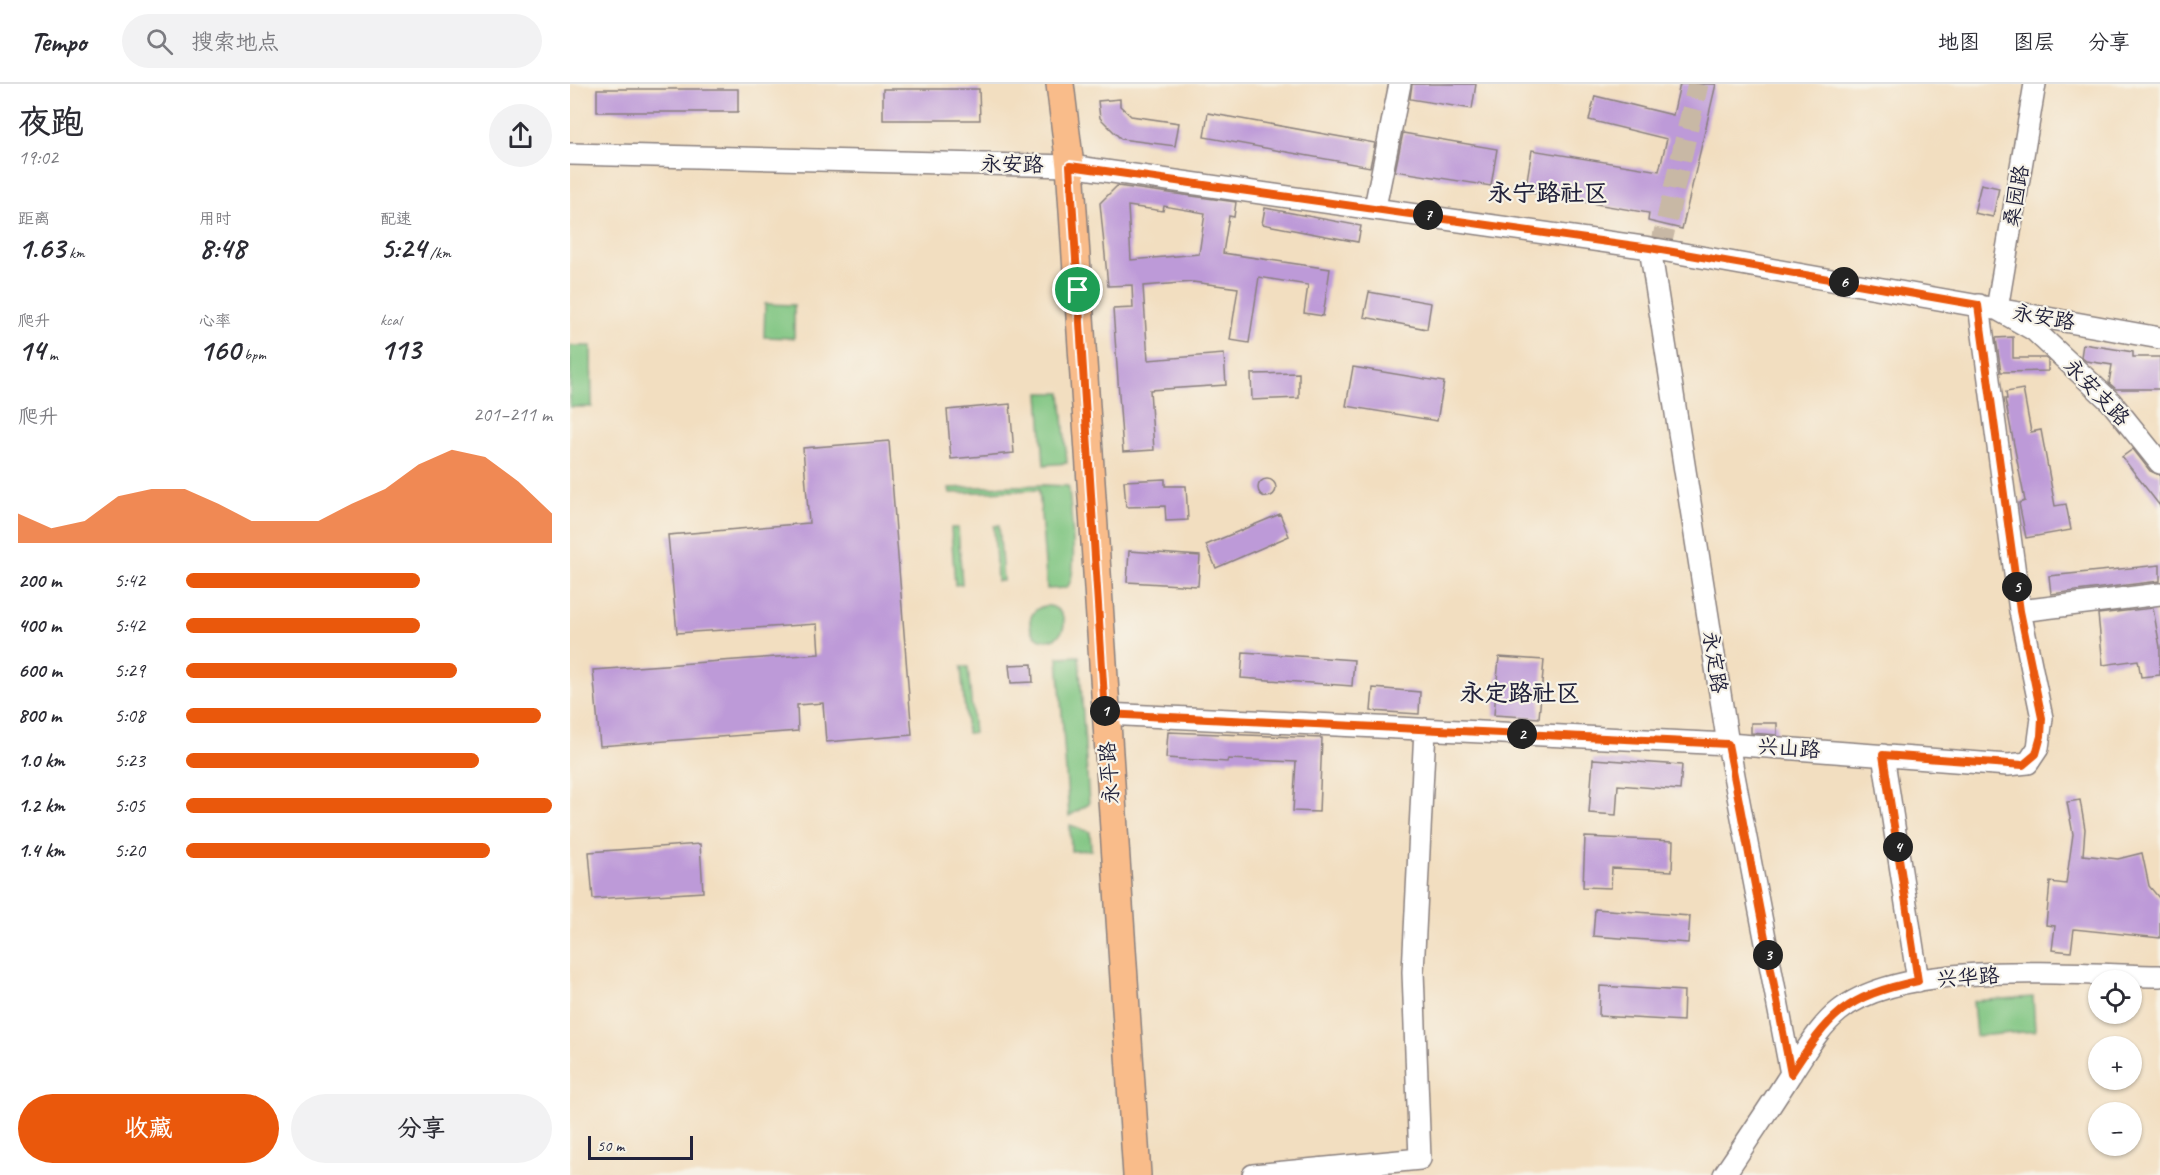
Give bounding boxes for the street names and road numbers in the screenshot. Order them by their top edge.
street label: 永安路 [980,150,1044,178]
street label: 桑园路 [1998,163,2034,229]
street label: 永安路 [2011,299,2077,335]
street label: 永安支路 [2058,353,2136,431]
street label: 永定路 [1697,629,1733,695]
street label: 兴山路 [1757,733,1821,763]
street label: 永平路 [1094,741,1124,805]
street label: 兴华路 [1936,962,2000,992]

